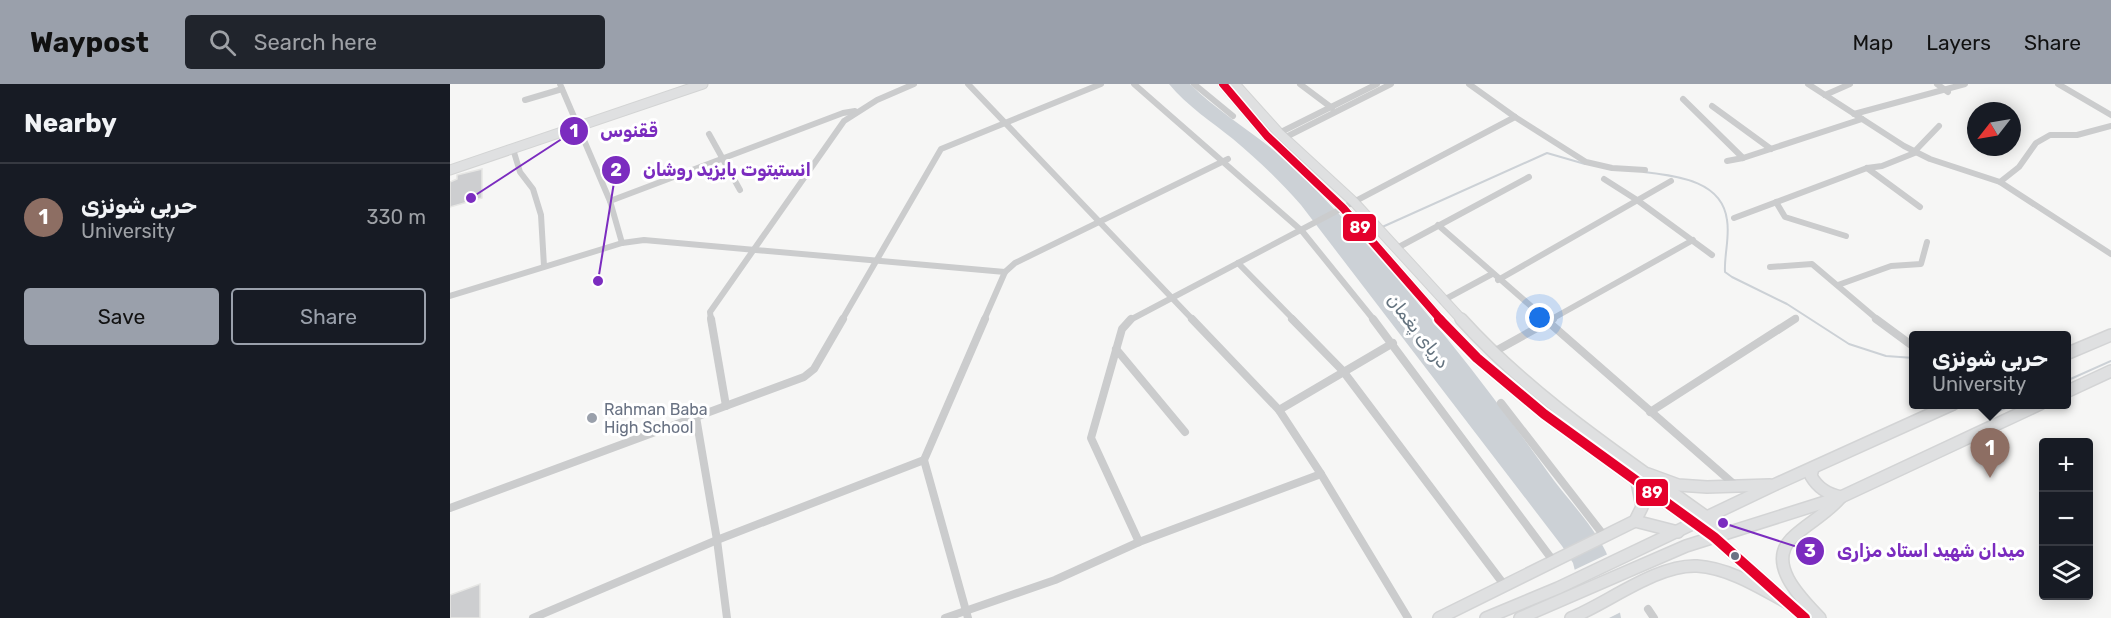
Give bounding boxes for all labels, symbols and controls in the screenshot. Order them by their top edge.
search box [185,15,605,69]
text: Waypost [30,26,149,59]
icon: search [206,26,239,59]
text: Search here [254,29,377,56]
text: Map [1852,30,1893,55]
text: Layers [1926,30,1991,55]
text: Share [2024,30,2081,55]
north arrow [1967,102,2021,156]
text: Nearby [24,108,117,139]
callout: ققنوس [559,113,670,149]
text: 1 [570,120,578,142]
text: ققنوس [600,120,658,142]
callout: انستیتوت بایزید روشان [601,152,823,188]
text: 2 [610,159,622,181]
text: انستیتوت بایزید روشان [643,159,811,181]
text: حربی شونزی [81,192,197,219]
text: 1 [39,205,48,229]
text: 330 m [367,205,426,229]
line badge: 89 [1342,213,1377,242]
text: 89 [1349,218,1371,237]
text: University [81,219,175,243]
button: Save [24,288,219,345]
button: Share [231,288,426,345]
water label: دریای پغمان [1381,289,1454,373]
your location [1525,303,1554,332]
popup [1909,331,2071,409]
text: حربی شونزی [1932,345,2048,372]
text: University [1932,372,2026,396]
place label: Rahman Baba High School [604,400,708,437]
marker: Rahman Baba High School [585,411,599,425]
pin: 1 [1970,428,2010,478]
map controls [2039,438,2093,600]
button: + [2039,438,2093,492]
line badge: 89 [1635,478,1669,507]
text: 89 [1641,483,1663,502]
button: − [2039,492,2093,546]
callout: میدان شهید استاد مزاری [1795,533,2037,569]
text: 3 [1804,540,1816,562]
text: میدان شهید استاد مزاری [1837,540,2025,562]
button: layers [2039,546,2093,600]
unlabelled marker [1729,550,1741,562]

